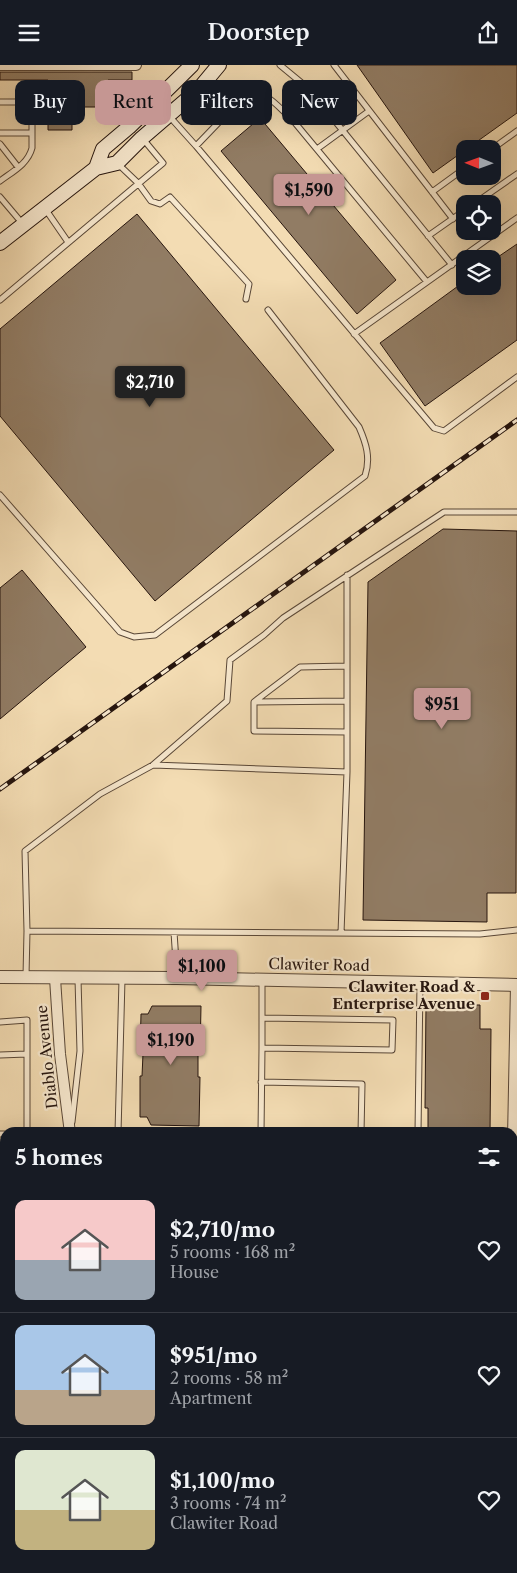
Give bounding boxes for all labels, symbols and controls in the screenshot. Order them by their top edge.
icon: menu [15,19,43,47]
text: Doorstep [207,19,310,46]
icon: share [474,19,502,47]
chip: Buy [15,80,85,125]
chip: Rent [95,80,171,125]
chip: Filters [181,80,272,125]
chip: New [282,80,357,125]
north arrow [456,140,501,185]
map controls [456,140,501,295]
pin: $1,590 [268,173,350,216]
text: $1,590 [284,180,334,200]
button: locate [456,195,501,240]
button: layers [456,250,501,295]
pin: $2,710 [109,365,191,408]
text: $2,710 [126,372,174,392]
pin: $951 [412,687,472,730]
text: $951 [425,694,459,714]
pin: $1,100 [161,949,243,992]
street label: Clawiter Road [268,954,370,975]
text: $1,100 [178,956,226,976]
place label: Clawiter Road & Enterprise Avenue [332,977,476,1013]
marker: Clawiter Road & Enterprise Avenue [479,990,491,1002]
street label: Diablo Avenue [32,1004,61,1110]
pin: $1,190 [130,1023,212,1066]
text: $1,190 [147,1030,195,1050]
icon: filters [475,1143,503,1171]
text: 5 homes [15,1145,103,1170]
text: $2,710/mo [170,1217,275,1242]
icon: home [55,1220,115,1280]
icon: heart [475,1236,503,1264]
text: 5 rooms · 168 m² [170,1242,295,1262]
text: House [170,1262,219,1282]
text: $951/mo [170,1343,257,1368]
icon: home [55,1345,115,1405]
icon: heart [475,1361,503,1389]
text: 2 rooms · 58 m² [170,1368,288,1388]
text: Apartment [170,1388,252,1408]
text: $1,100/mo [170,1468,275,1493]
icon: home [55,1470,115,1530]
icon: heart [475,1486,503,1514]
text: 3 rooms · 74 m² [170,1493,286,1513]
text: Clawiter Road [170,1513,278,1533]

